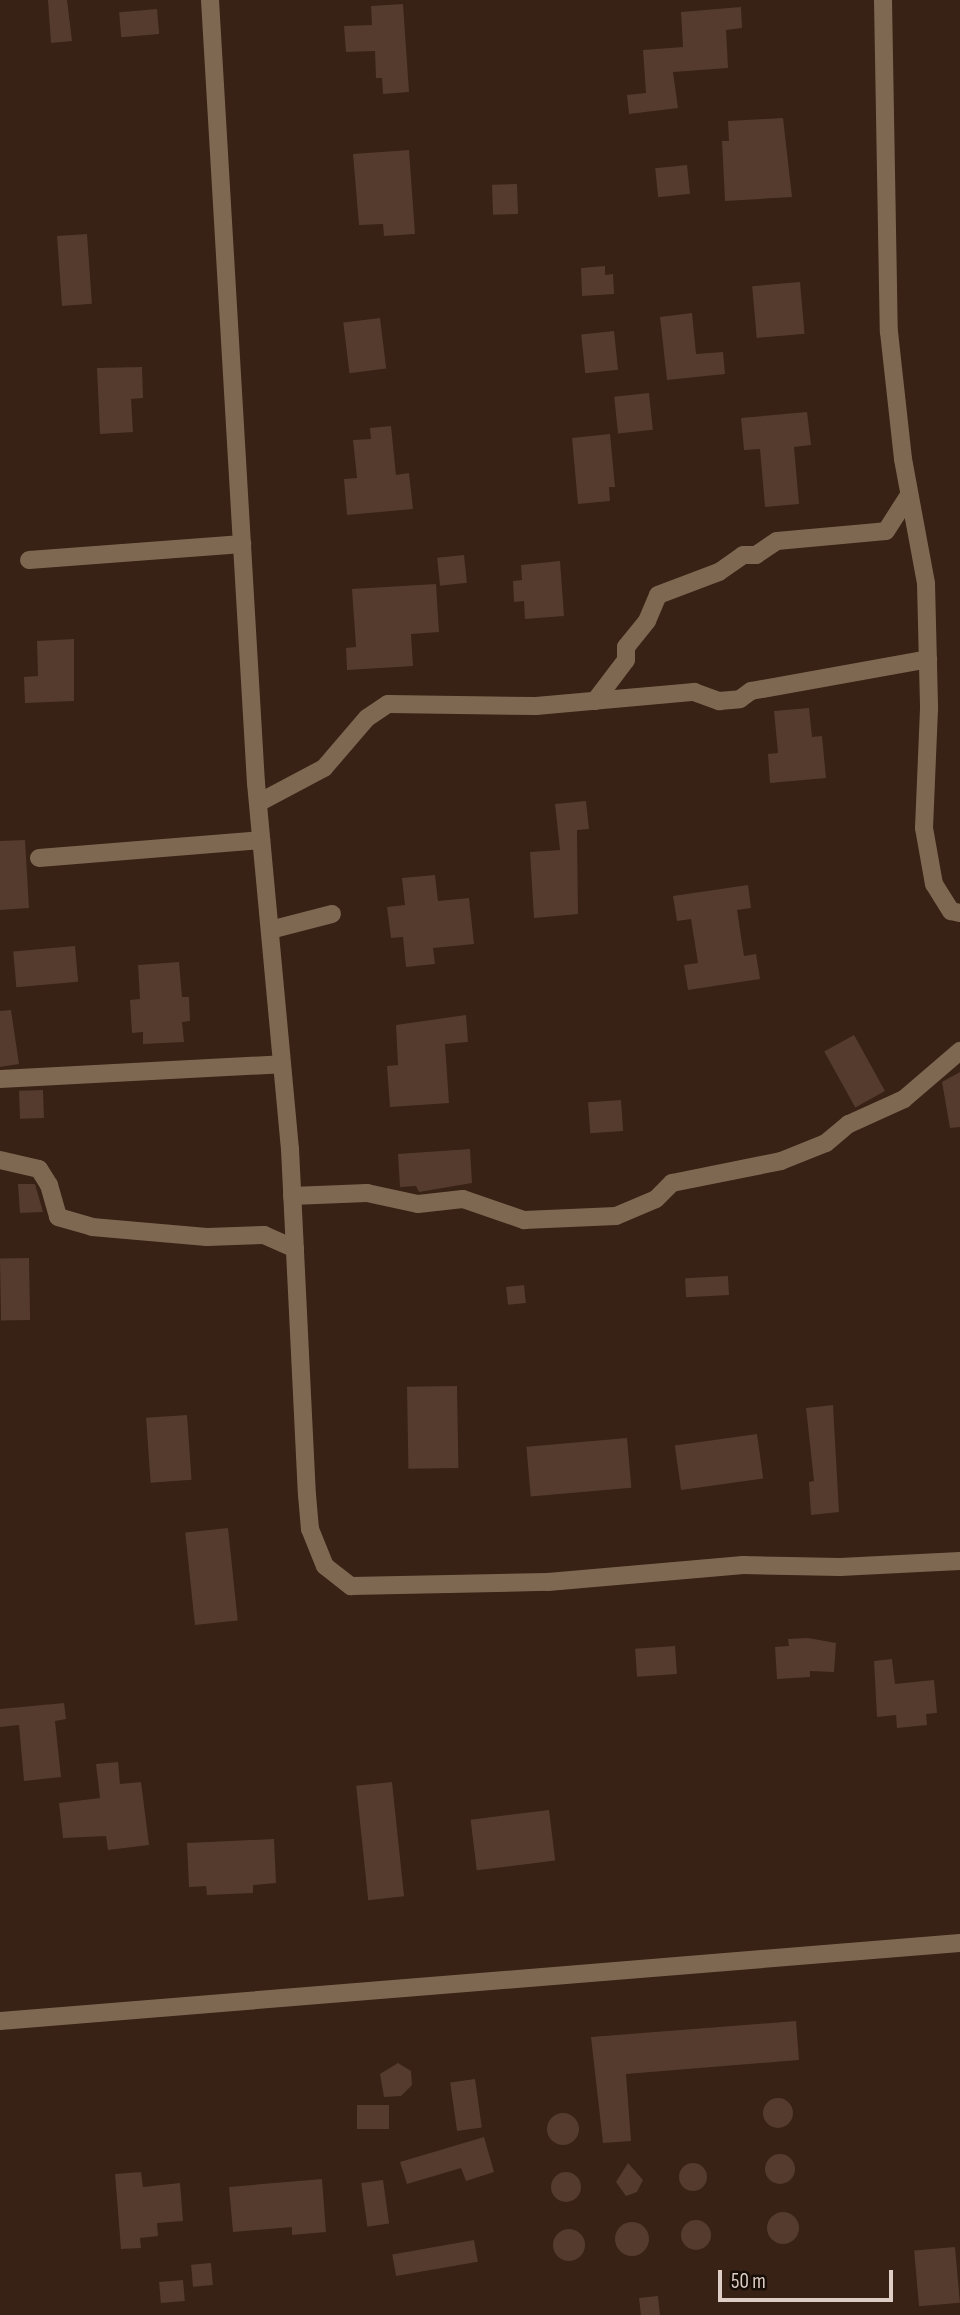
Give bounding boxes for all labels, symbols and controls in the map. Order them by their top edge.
scale bar [722,2256,897,2300]
text: 50 m [731,2269,766,2294]

